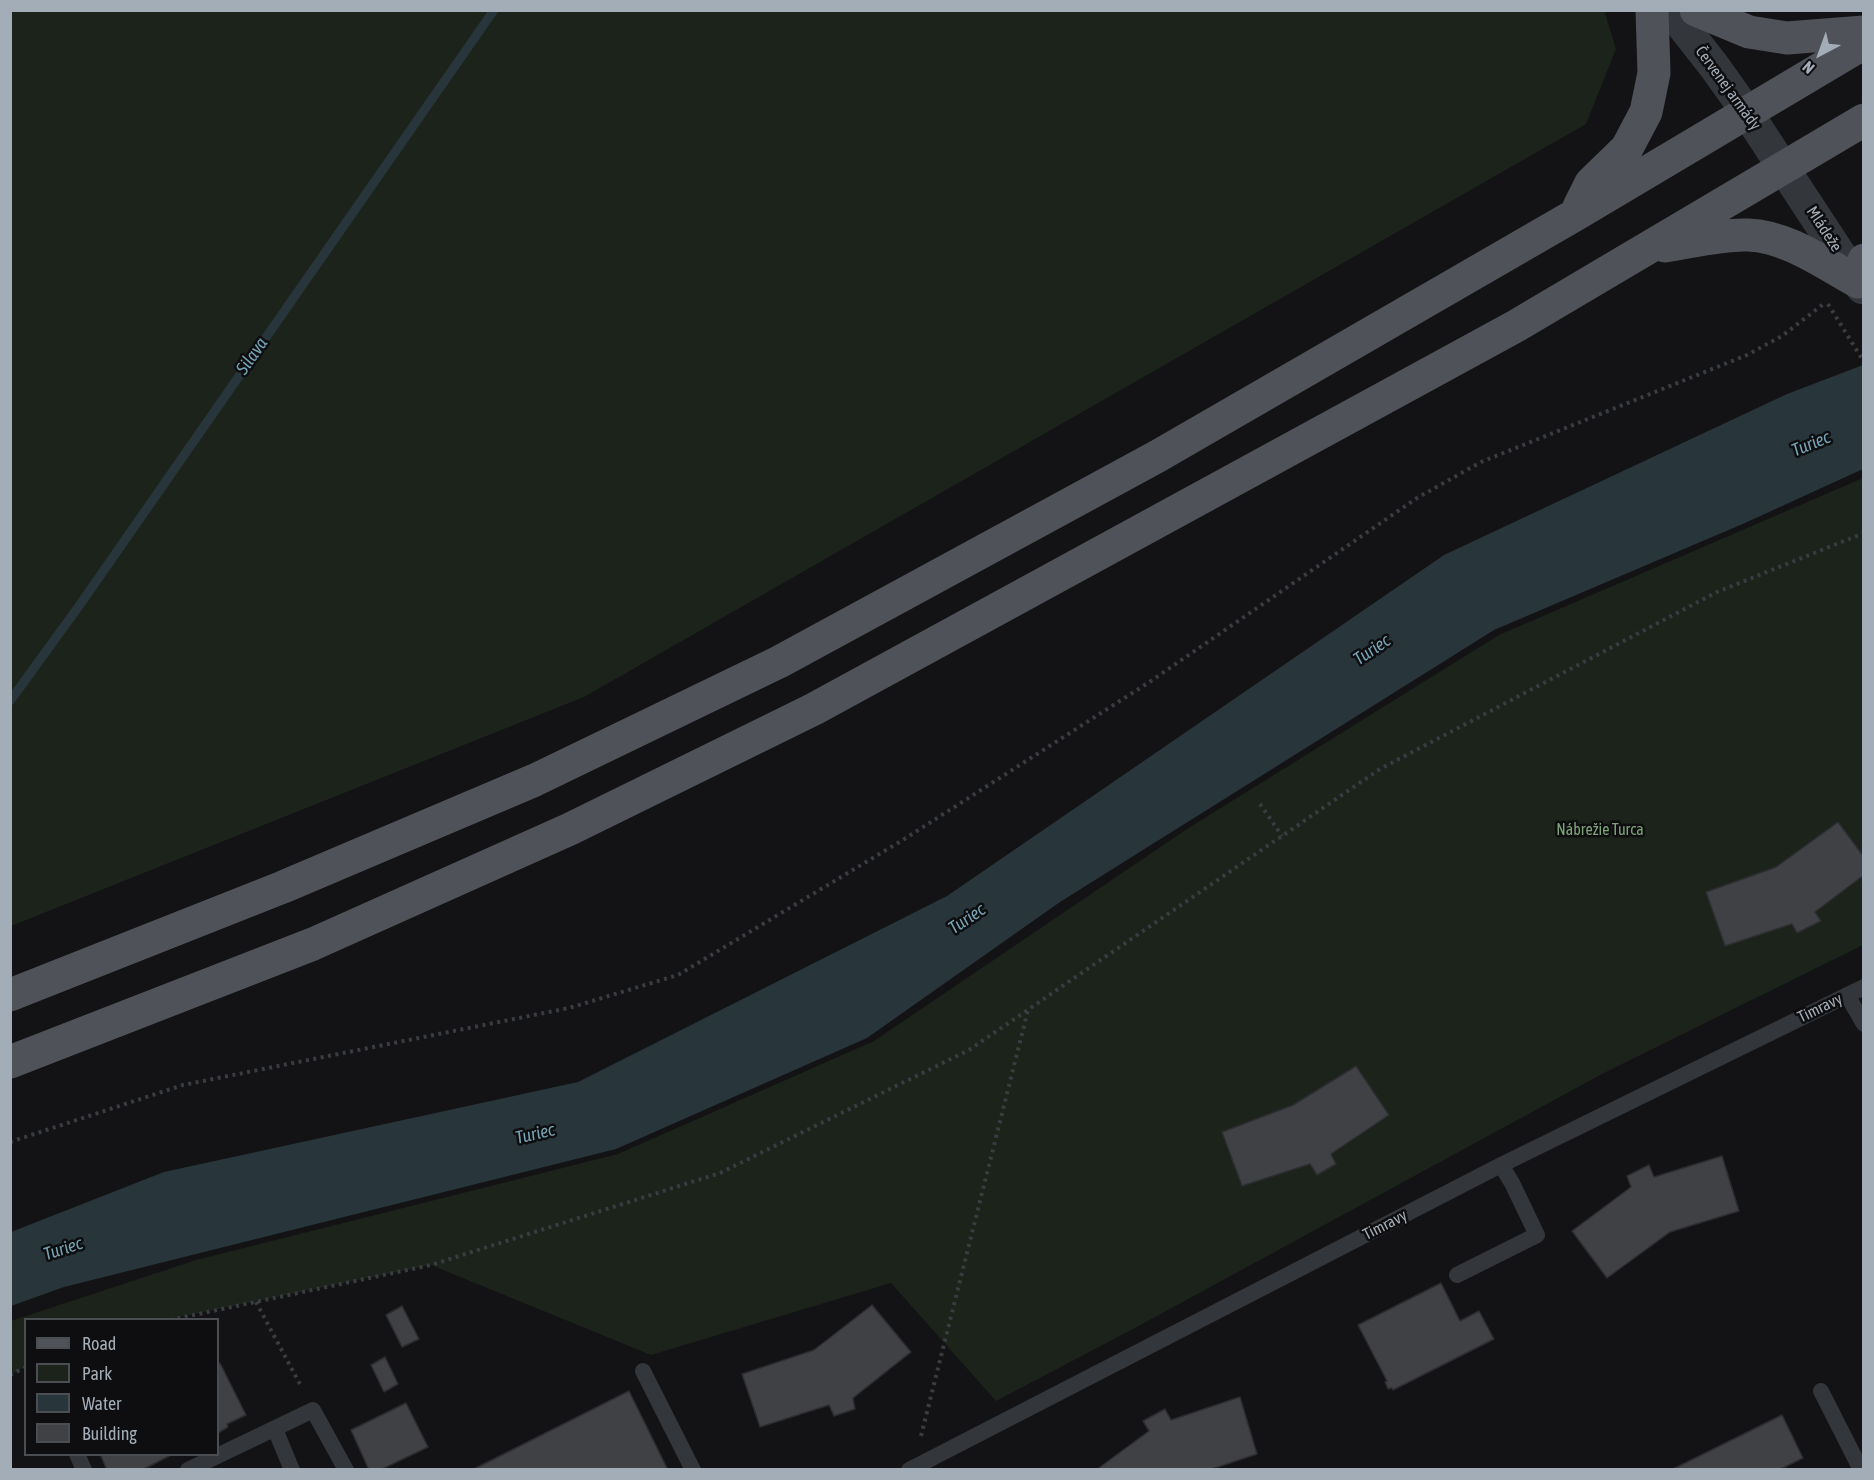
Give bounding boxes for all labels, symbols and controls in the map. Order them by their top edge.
north arrow [1790,24,1850,84]
street label: Červenej armády [1691,42,1765,134]
text: N [1799,58,1818,77]
street label: Mládeže [1802,203,1846,255]
water label: Silava [232,333,272,379]
water label: Turiec [1789,427,1833,461]
water label: Turiec [1350,630,1394,670]
park label: Nábrežie Turca [1556,820,1644,840]
water label: Turiec [945,899,989,939]
street label: Timravy [1795,989,1845,1027]
water label: Turiec [513,1119,557,1149]
street label: Timravy [1360,1206,1410,1244]
water label: Turiec [41,1233,85,1265]
legend [24,1318,219,1456]
text: Road [82,1333,116,1354]
text: Park [82,1363,112,1384]
text: Water [82,1393,121,1414]
text: Building [82,1423,137,1444]

